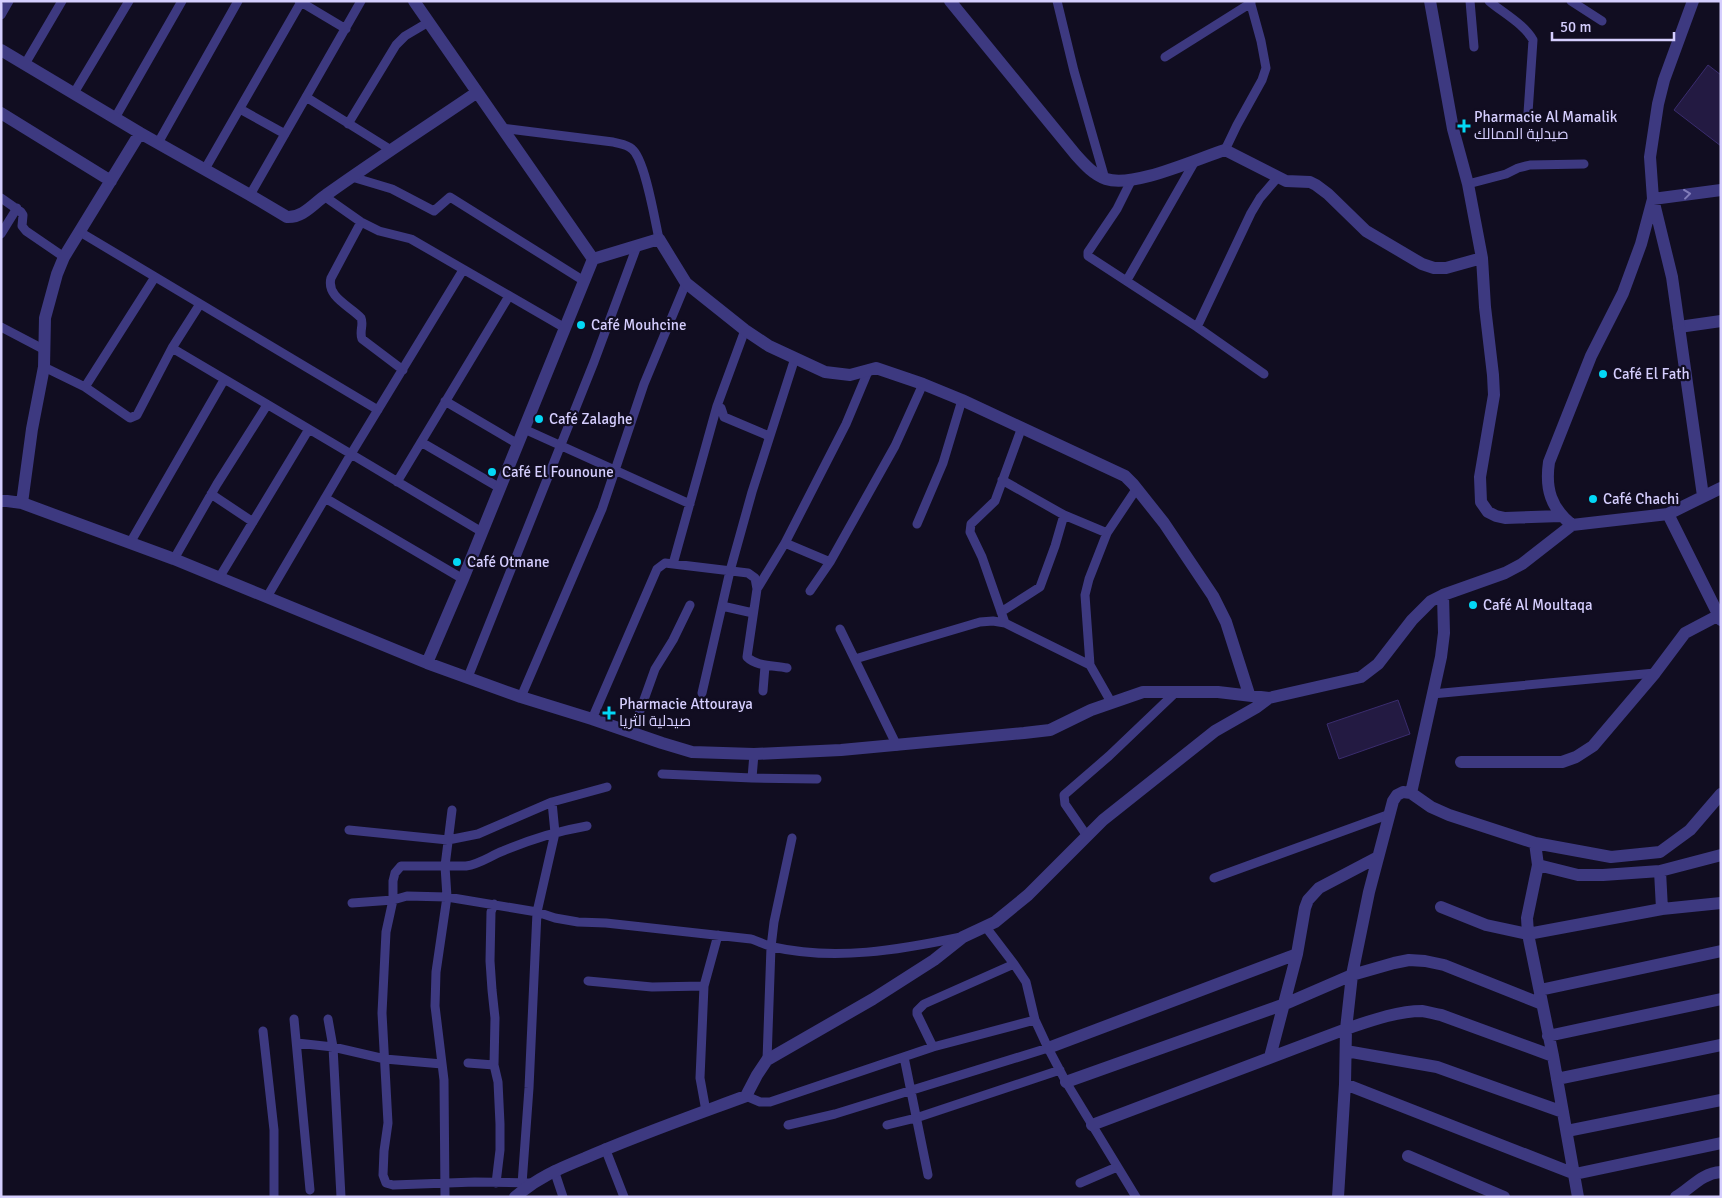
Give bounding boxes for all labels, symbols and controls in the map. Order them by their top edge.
scale bar [1552,10,1674,42]
text: 50 m [1560,18,1591,36]
place label: Pharmacie Al Mamalik صيدلية الممالك [1474,108,1618,143]
marker: Pharmacie Al Mamalik صيدلية الممالك [1458,120,1470,132]
one-way arrow [1683,189,1691,200]
place label: Café Mouhcine [591,316,687,334]
marker: Café Mouhcine [575,319,587,331]
place label: Café El Fath [1613,365,1690,383]
marker: Café El Fath [1597,368,1609,380]
place label: Café Zalaghe [549,410,633,428]
marker: Café Zalaghe [533,413,545,425]
place label: Café El Founoune [502,463,614,481]
marker: Café El Founoune [486,466,498,478]
place label: Café Chachi [1603,490,1679,508]
marker: Café Chachi [1587,493,1599,505]
place label: Café Otmane [467,553,550,571]
marker: Café Otmane [451,556,463,568]
place label: Café Al Moultaqa [1483,596,1593,614]
marker: Café Al Moultaqa [1467,599,1479,611]
place label: Pharmacie Attouraya صيدلية الثريا [619,695,753,730]
marker: Pharmacie Attouraya صيدلية الثريا [603,707,615,719]

